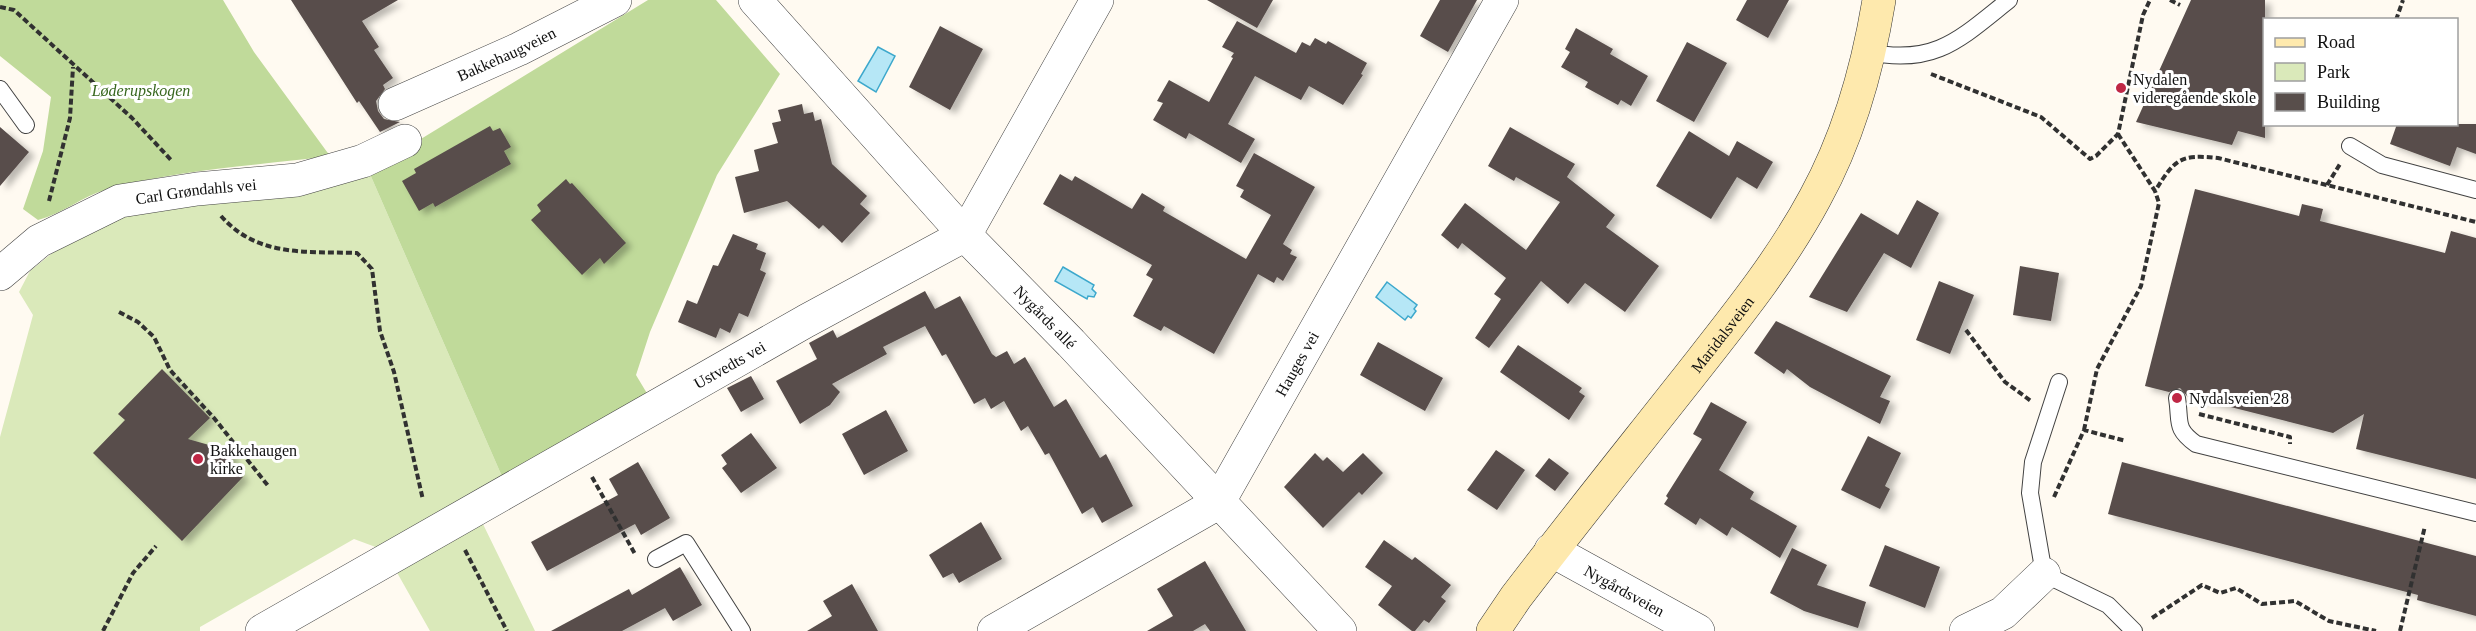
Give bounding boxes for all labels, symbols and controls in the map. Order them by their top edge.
legend [2263,18,2458,126]
street label: Bakkehaugveien [454,23,558,84]
text: Road [2317,32,2355,52]
text: Park [2317,62,2350,82]
place label: Nydalen videregående skole [2133,71,2256,107]
marker: Nydalen videregående skole [2114,81,2128,95]
park label: Løderupskogen [91,82,190,100]
text: Building [2317,92,2380,112]
street label: Carl Grøndahls vei [134,175,258,207]
street label: Nygårds allé [1011,282,1080,352]
street label: Maridalsveien [1687,293,1757,376]
street label: Hauges vei [1272,328,1322,399]
street label: Ustvedts vei [691,337,769,392]
place label: Nydalsveien 28 [2189,390,2289,408]
marker: Nydalsveien 28 [2170,391,2184,405]
place label: Bakkehaugen kirke [210,442,297,477]
marker: Bakkehaugen kirke [191,452,205,466]
street label: Nygårdsveien [1582,562,1668,619]

